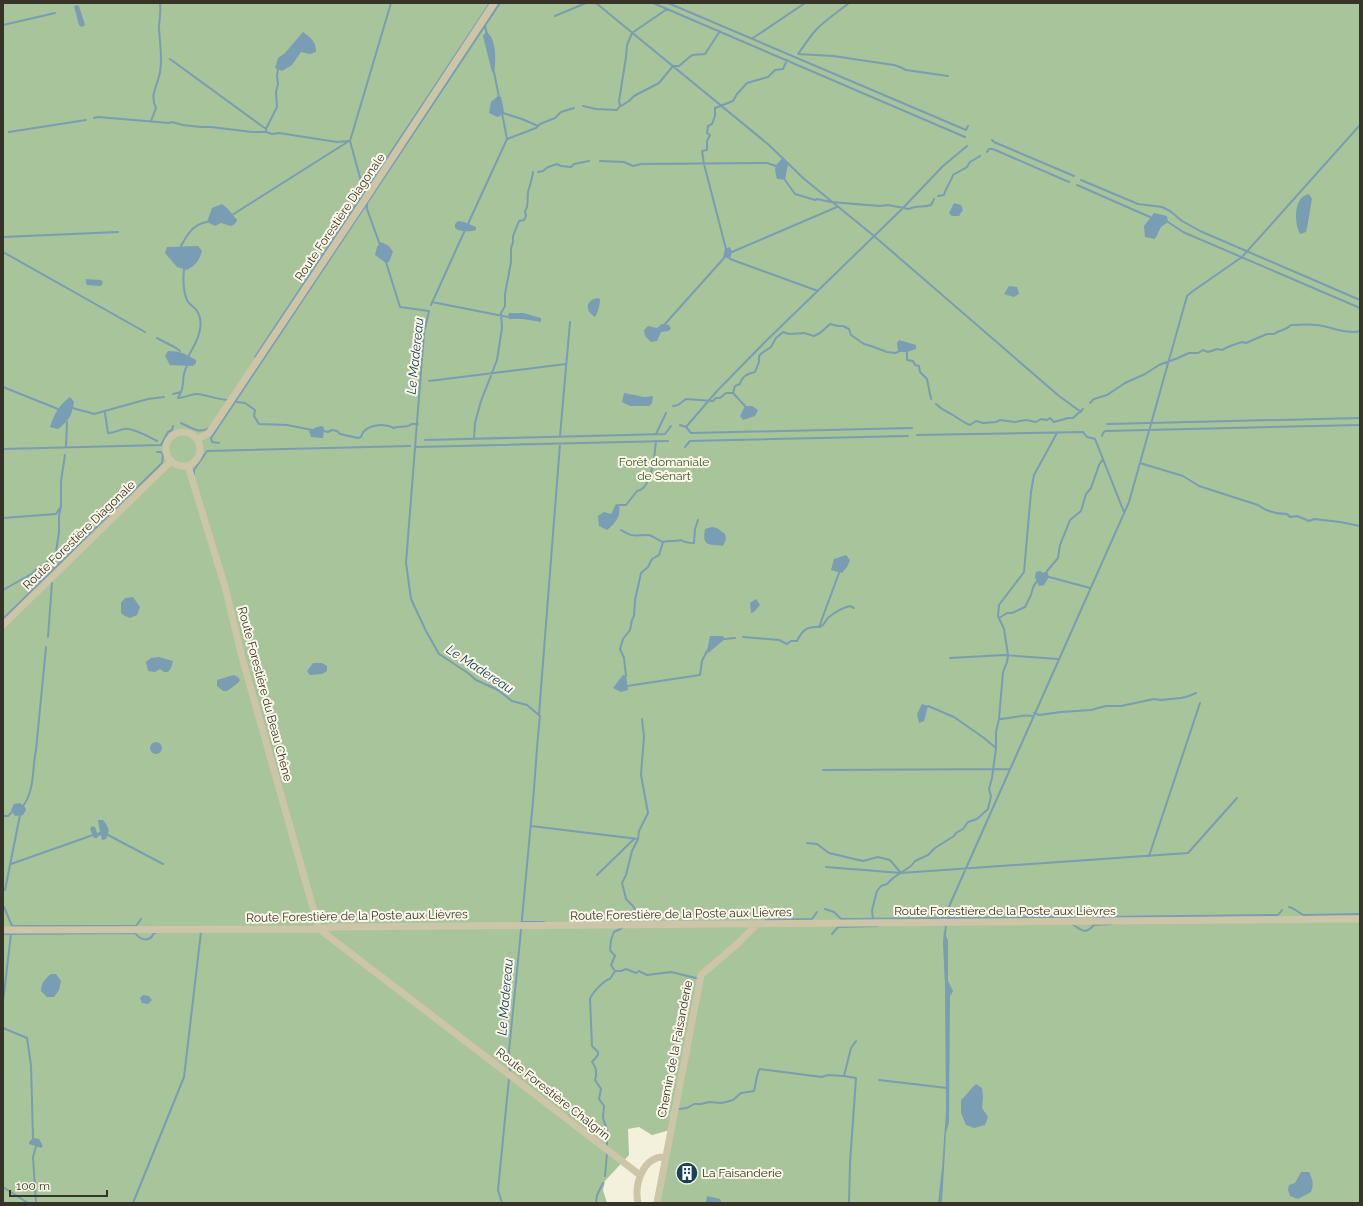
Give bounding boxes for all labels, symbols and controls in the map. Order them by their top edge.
street label: Route Forestière Diagonale [292,151,388,283]
water label: Le Madereau [404,317,426,395]
park label: Forêt domaniale de Sénart [619,455,709,483]
street label: Route Forestière Diagonale [20,478,138,592]
street label: Route Forestière du Beau Chêne [235,605,295,783]
water label: Le Madereau [444,642,516,696]
street label: Route Forestière de la Poste aux Lièvres [894,904,1116,918]
street label: Route Forestière de la Poste aux Lièvres [570,905,792,923]
street label: Route Forestière de la Poste aux Lièvres [246,907,468,925]
water label: Le Madereau [494,958,516,1036]
street label: Chemin de la Faisanderie [655,979,695,1119]
street label: Route Forestière Chalgrin [493,1045,613,1143]
building icon: La Faisanderie [674,1160,700,1186]
place label: La Faisanderie [702,1166,782,1180]
scale bar [10,1172,107,1198]
text: 100 m [16,1179,50,1193]

